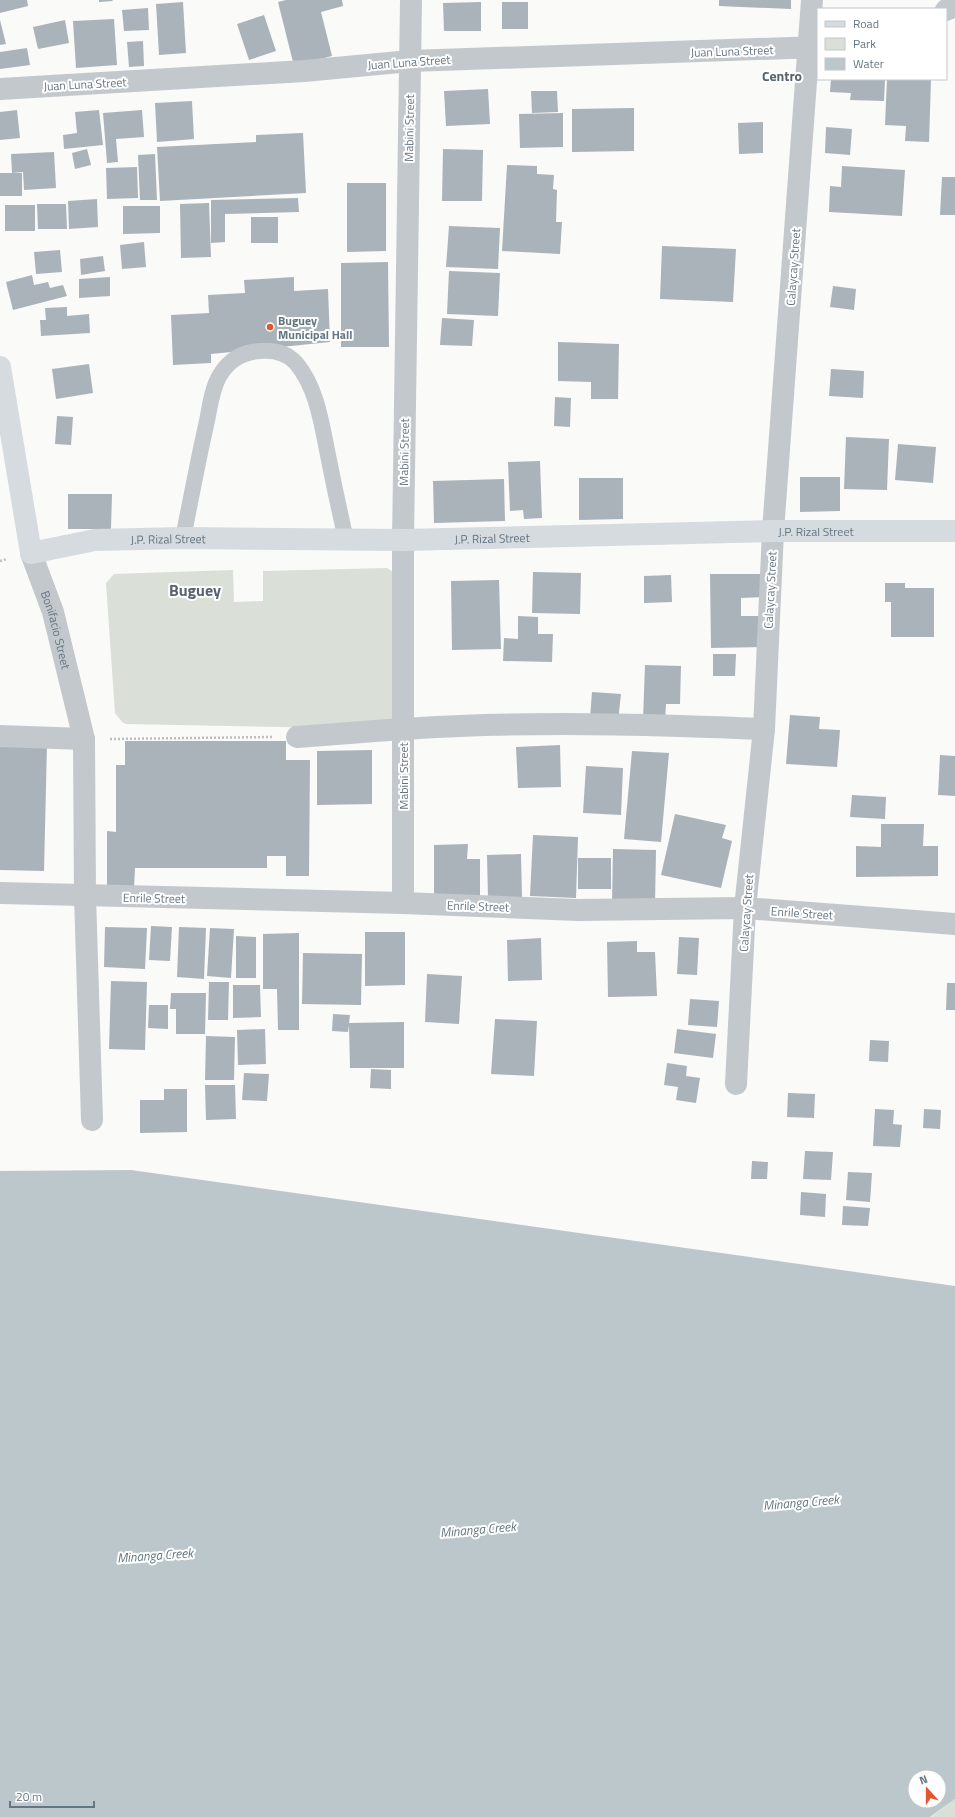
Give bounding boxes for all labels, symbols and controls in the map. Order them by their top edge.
legend [817,8,947,80]
text: Road [853,14,879,33]
text: Park [853,34,876,53]
street label: Juan Luna Street [690,40,775,62]
street label: Juan Luna Street [367,50,452,74]
text: Water [853,54,884,73]
district label: Centro [762,65,802,86]
street label: Juan Luna Street [43,72,128,96]
street label: Mabini Street [399,93,419,162]
street label: Calaycay Street [781,227,805,306]
place label: Buguey Municipal Hall [278,311,352,344]
marker: Buguey Municipal Hall [265,322,275,332]
street label: Mabini Street [394,417,414,486]
street label: J.P. Rizal Street [778,522,854,541]
street label: J.P. Rizal Street [454,527,531,548]
street label: J.P. Rizal Street [130,528,207,549]
street label: Calaycay Street [758,550,782,629]
district label: Buguey [169,578,221,602]
street label: Bonifacio Street [36,588,76,672]
street label: Mabini Street [394,741,413,810]
street label: Calaycay Street [734,873,758,952]
street label: Enrile Street [123,888,186,908]
street label: Enrile Street [447,895,510,917]
street label: Enrile Street [770,901,835,925]
water label: Minanga Creek [762,1489,842,1515]
water label: Minanga Creek [439,1516,519,1542]
water label: Minanga Creek [116,1542,196,1568]
north arrow [907,1769,947,1809]
text: N [917,1771,930,1788]
scale bar [10,1783,94,1809]
text: 20 m [16,1787,42,1806]

